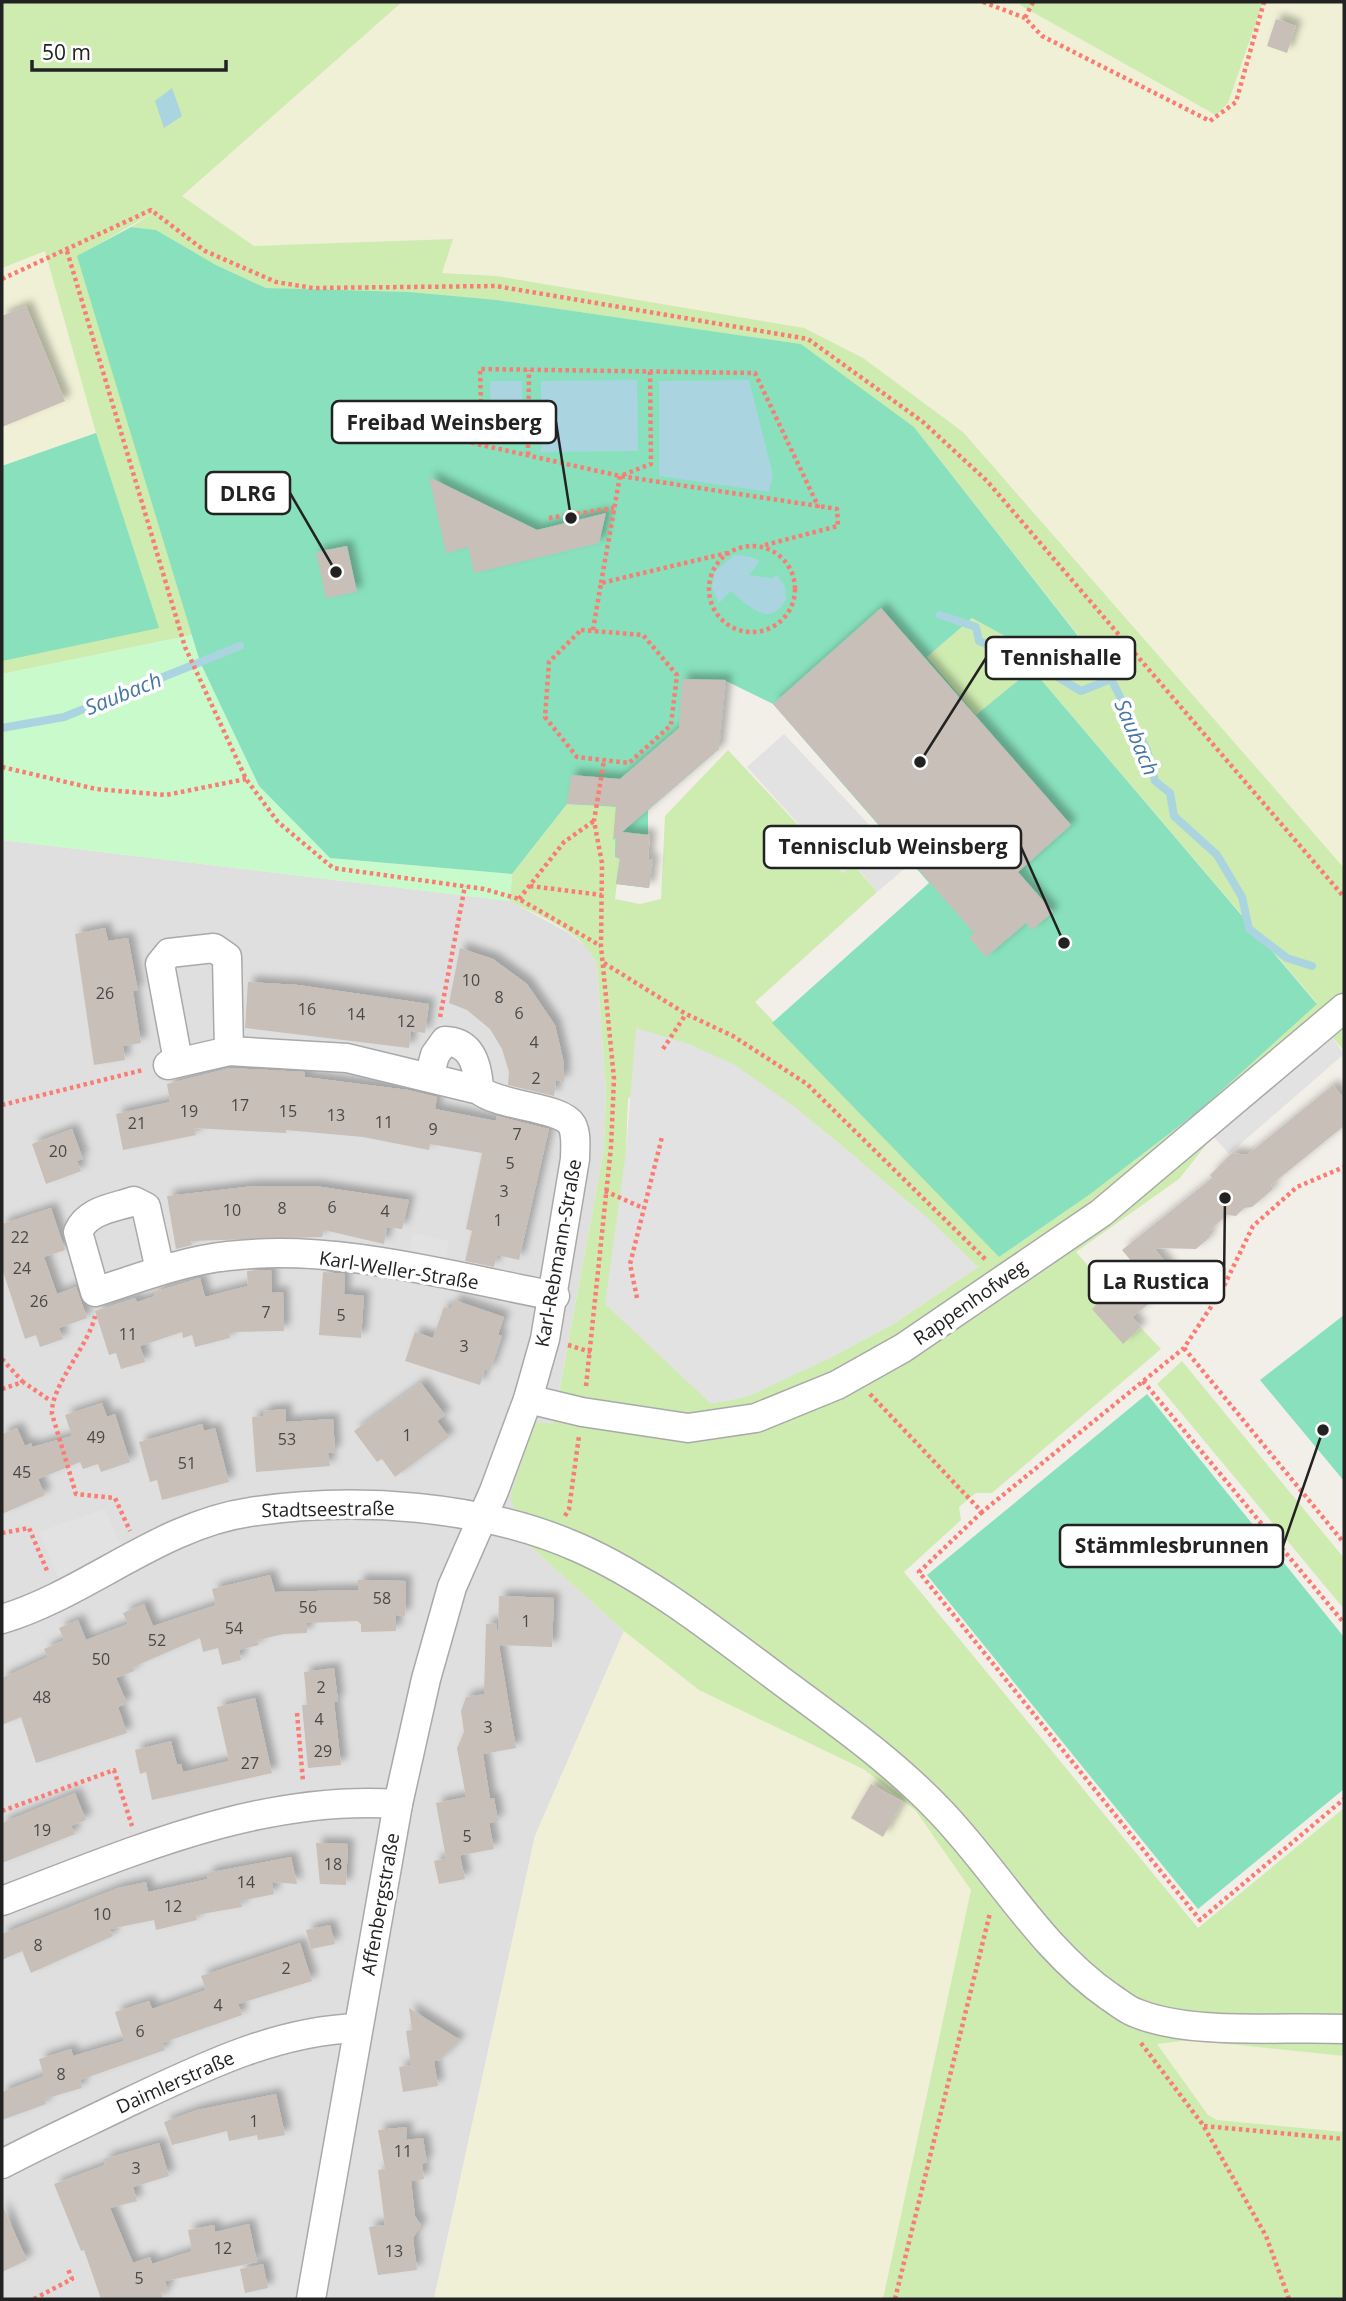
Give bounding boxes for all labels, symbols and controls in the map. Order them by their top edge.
scale bar [32,28,226,72]
text: 50 m [42,38,91,66]
callout: Freibad Weinsberg [332,401,556,443]
text: Freibad Weinsberg [346,408,542,436]
callout: DLRG [206,472,290,514]
text: DLRG [220,479,276,507]
callout: Tennishalle [986,637,1135,679]
text: Tennishalle [1001,643,1121,671]
water label: Saubach [81,665,165,721]
water label: Saubach [1108,695,1166,779]
callout: Tennisclub Weinsberg [764,826,1021,868]
text: Tennisclub Weinsberg [778,832,1008,860]
house number: 10 [462,969,480,991]
house number: 26 [96,982,114,1004]
house number: 8 [494,986,504,1008]
house number: 16 [298,998,316,1020]
house number: 6 [514,1002,524,1024]
house number: 14 [347,1003,365,1025]
house number: 12 [397,1010,415,1032]
house number: 4 [529,1031,539,1053]
house number: 2 [531,1067,541,1089]
house number: 17 [231,1094,249,1116]
house number: 19 [180,1100,198,1122]
house number: 15 [279,1100,297,1122]
house number: 13 [327,1104,345,1126]
house number: 11 [375,1111,393,1133]
house number: 21 [128,1112,146,1134]
house number: 9 [428,1118,438,1140]
house number: 7 [512,1123,522,1145]
house number: 20 [49,1140,67,1162]
house number: 5 [505,1152,515,1174]
street label: Karl-Rebmann-Straße [529,1157,587,1349]
house number: 3 [499,1180,509,1202]
house number: 6 [327,1196,337,1218]
house number: 8 [277,1197,287,1219]
house number: 10 [223,1199,241,1221]
house number: 4 [380,1200,390,1222]
house number: 1 [493,1209,503,1231]
house number: 22 [11,1226,29,1248]
street label: Karl-Weller-Straße [317,1245,481,1295]
street label: Rappenhofweg [908,1253,1032,1351]
house number: 24 [13,1257,31,1279]
callout: La Rustica [1089,1261,1224,1303]
text: La Rustica [1102,1267,1210,1295]
house number: 26 [30,1290,48,1312]
house number: 7 [261,1301,271,1323]
house number: 5 [336,1304,346,1326]
house number: 11 [119,1323,137,1345]
house number: 3 [459,1335,469,1357]
house number: 1 [402,1424,412,1446]
house number: 49 [87,1426,105,1448]
house number: 53 [278,1428,296,1450]
house number: 51 [178,1452,196,1474]
house number: 45 [13,1461,31,1483]
street label: Stadtseestraße [261,1495,395,1523]
callout: Stämmlesbrunnen [1060,1525,1283,1567]
text: Stämmlesbrunnen [1075,1531,1269,1559]
house number: 58 [373,1587,391,1609]
house number: 56 [299,1596,317,1618]
house number: 1 [521,1610,531,1632]
house number: 54 [225,1617,243,1639]
house number: 52 [148,1629,166,1651]
house number: 50 [92,1648,110,1670]
house number: 2 [316,1676,326,1698]
house number: 48 [33,1686,51,1708]
house number: 4 [314,1708,324,1730]
house number: 3 [483,1716,493,1738]
house number: 29 [314,1740,332,1762]
house number: 27 [241,1752,259,1774]
house number: 19 [33,1819,51,1841]
house number: 5 [462,1825,472,1847]
street label: Affenbergstraße [355,1831,405,1977]
house number: 18 [324,1853,342,1875]
house number: 14 [237,1871,255,1893]
house number: 12 [164,1895,182,1917]
house number: 10 [93,1903,111,1925]
house number: 8 [33,1934,43,1956]
house number: 2 [281,1957,291,1979]
house number: 4 [213,1994,223,2016]
house number: 6 [135,2020,145,2042]
street label: Daimlerstraße [112,2044,238,2120]
house number: 8 [56,2063,66,2085]
house number: 1 [249,2110,259,2132]
house number: 11 [394,2140,412,2162]
house number: 3 [131,2157,141,2179]
house number: 12 [214,2237,232,2259]
house number: 13 [385,2240,403,2262]
house number: 5 [134,2267,144,2289]

